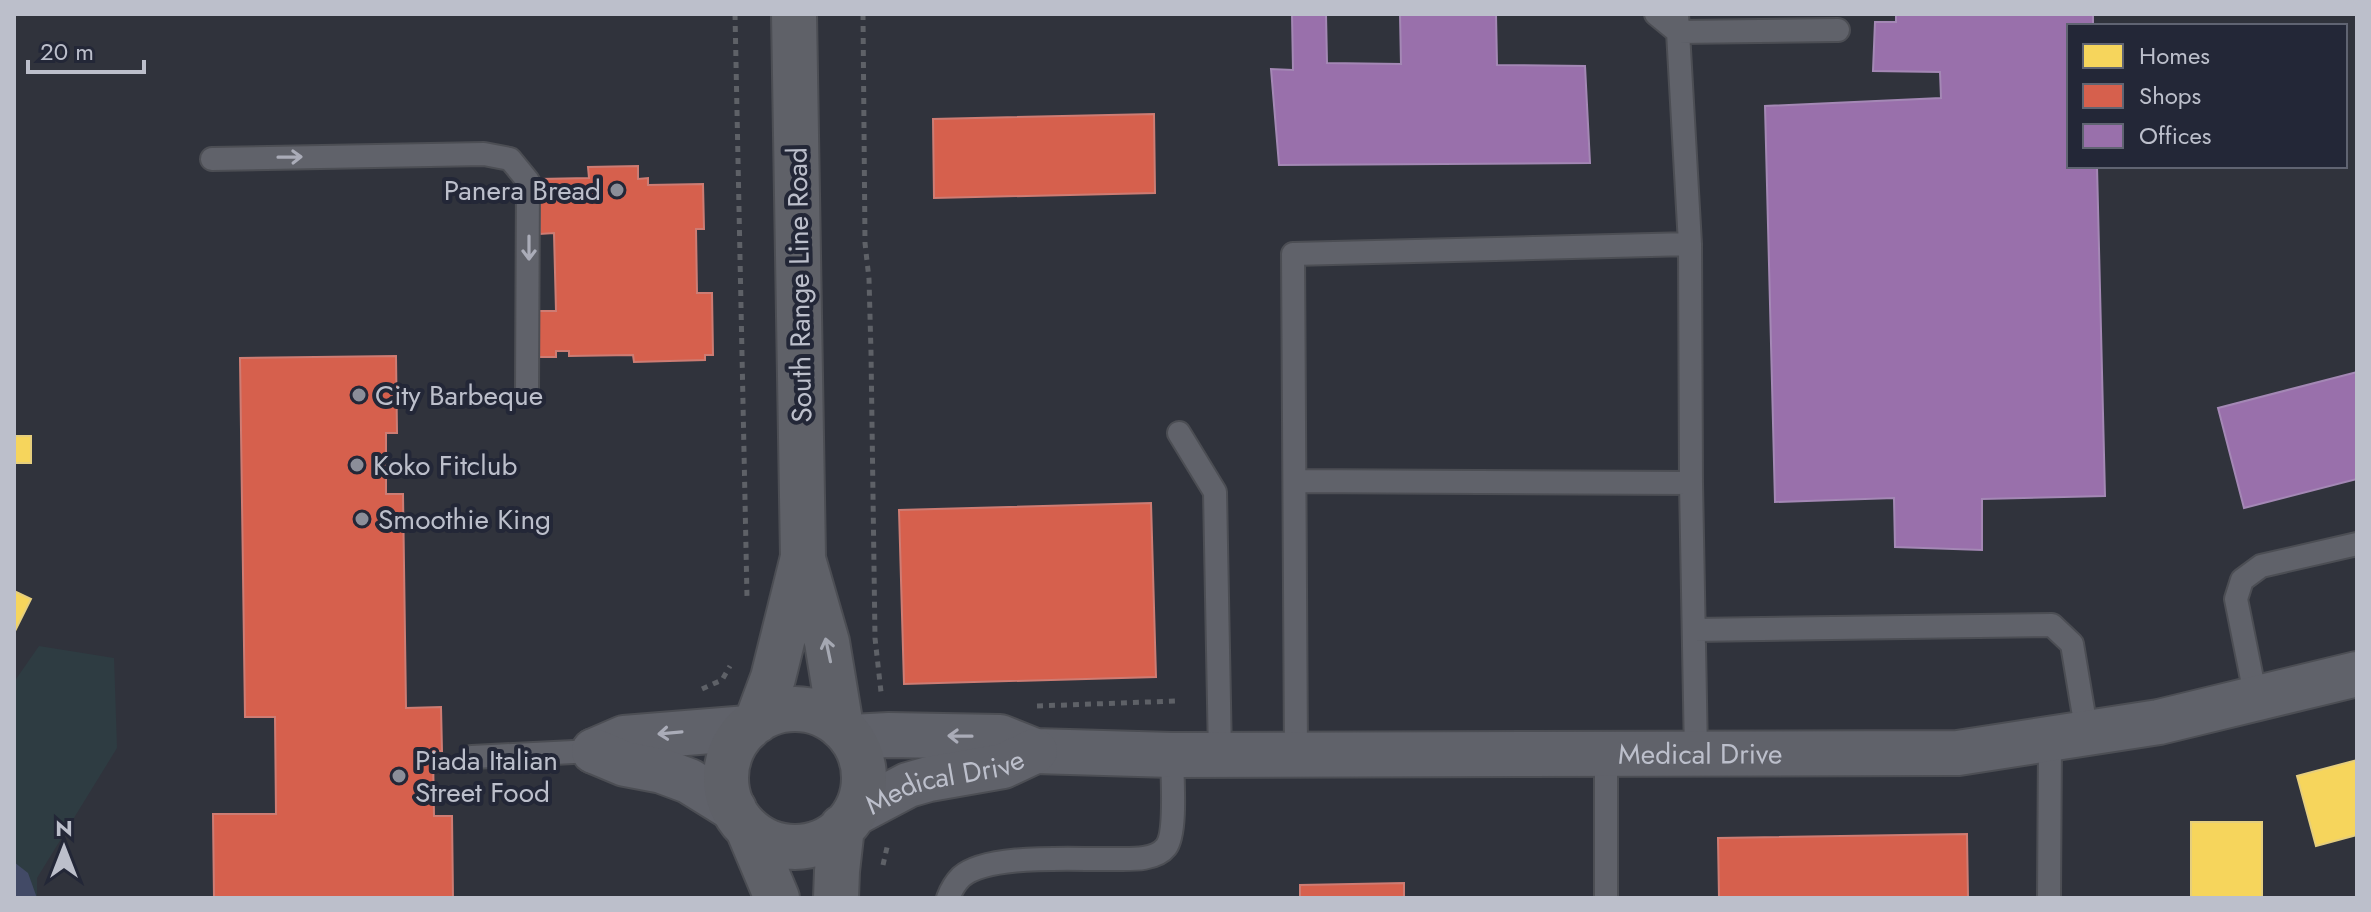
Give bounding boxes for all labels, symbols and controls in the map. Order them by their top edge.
scale bar [28,24,144,74]
legend [2067,24,2347,168]
text: 20 m [40,34,94,69]
text: Homes [2139,38,2210,73]
text: Shops [2139,78,2201,113]
text: Offices [2139,118,2211,153]
street label: South Range Line Road [777,147,822,423]
one-way arrow [276,149,303,165]
place label: Panera Bread [444,170,601,211]
marker: Panera Bread [608,181,626,199]
one-way arrow [521,234,537,261]
place label: City Barbeque [375,375,543,416]
marker: City Barbeque [350,386,368,404]
place label: Koko Fitclub [373,445,517,486]
marker: Koko Fitclub [348,456,366,474]
place label: Smoothie King [378,499,551,540]
marker: Smoothie King [353,510,371,528]
one-way arrow [820,638,835,663]
one-way arrow [657,726,684,741]
one-way arrow [947,728,974,744]
street label: Medical Drive [1618,733,1782,775]
street label: Medical Drive [858,739,1031,825]
place label: Piada Italian Street Food [415,740,558,813]
marker: Piada Italian Street Food [390,767,408,785]
north arrow [24,808,104,888]
text: N [55,812,73,844]

